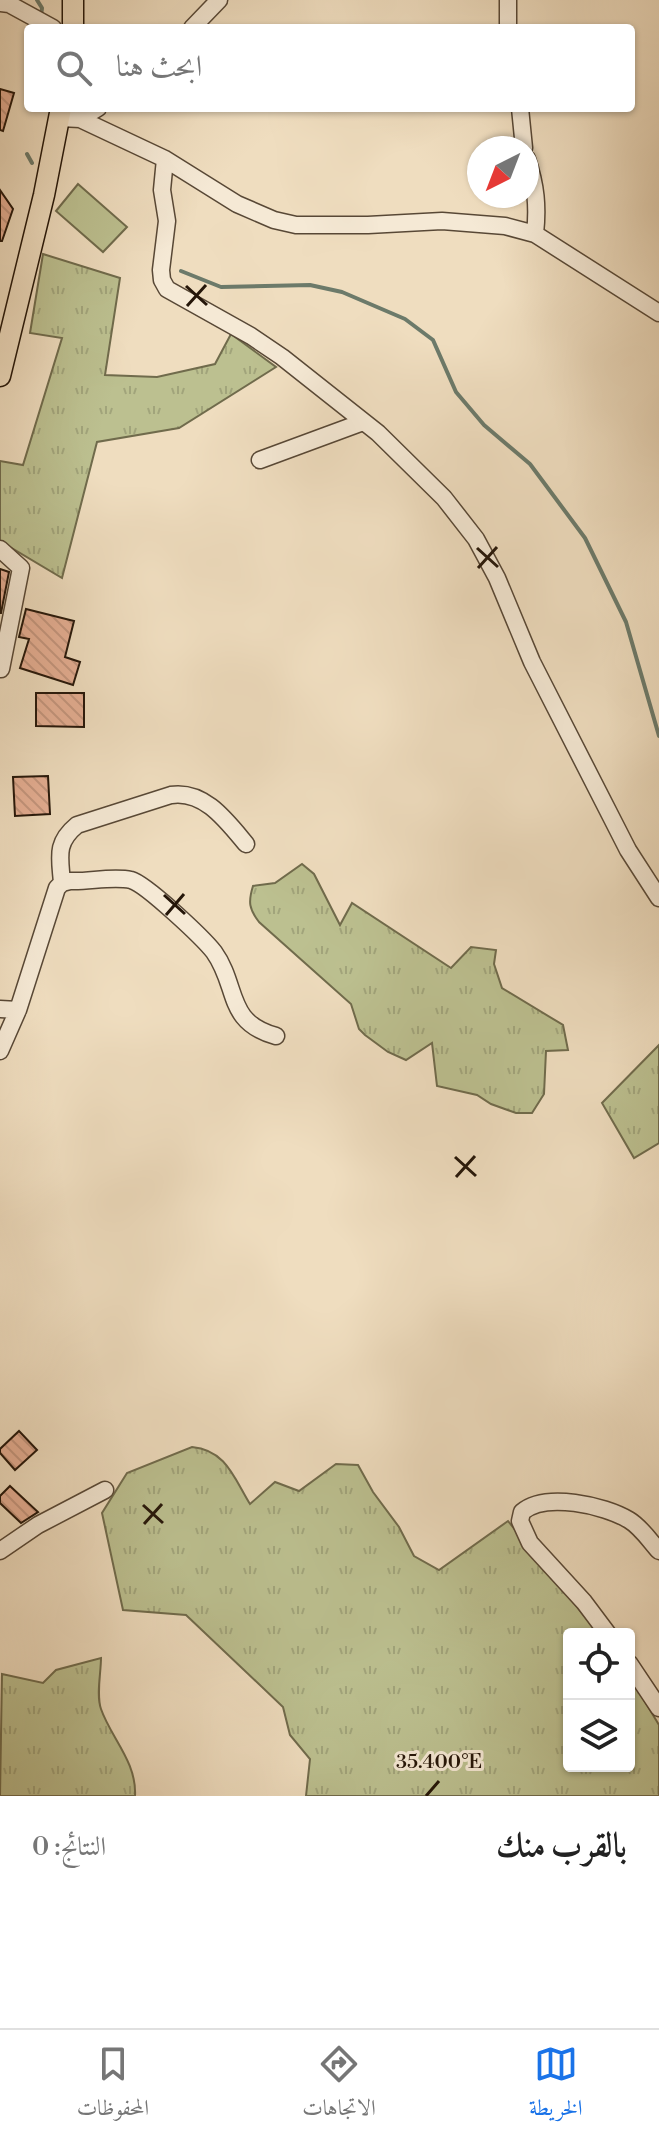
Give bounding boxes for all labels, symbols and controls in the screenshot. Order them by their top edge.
search box [24,24,635,112]
icon: search [52,46,96,90]
text: ابحث هنا [116,48,202,86]
north arrow [467,136,539,208]
map controls [563,1628,635,1772]
button: locate [563,1628,635,1700]
button: layers [563,1700,635,1772]
text: 35.400°E [396,1750,482,1775]
text: بالقرب منك [496,1825,627,1867]
text: النتائج: 0 [32,1831,106,1863]
tab: المحفوظات [77,2042,149,2129]
tab: الاتجاهات [302,2042,376,2129]
tab: الخريطة [529,2042,582,2129]

